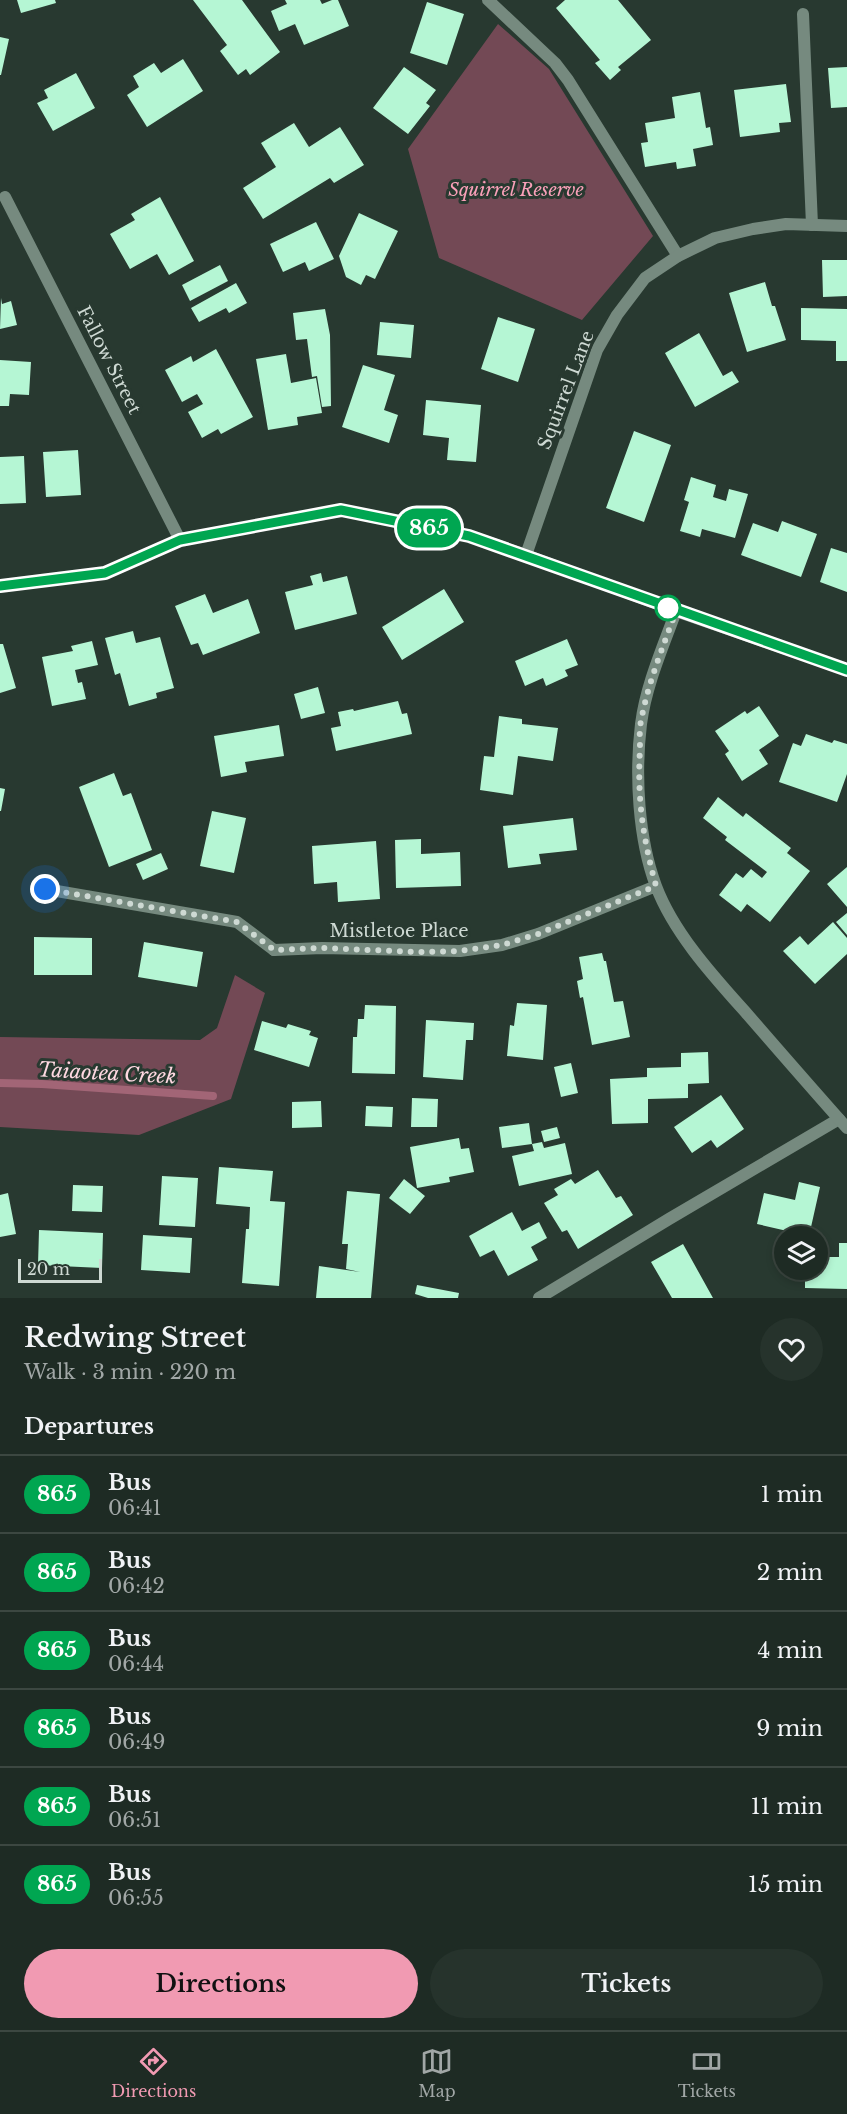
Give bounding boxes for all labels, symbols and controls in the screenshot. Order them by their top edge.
park label: Squirrel Reserve [448,179,584,201]
street label: Fallow Street [72,302,146,418]
street label: Squirrel Lane [533,327,599,453]
line badge: 865 [394,508,464,548]
text: 865 [409,515,449,541]
unlabelled marker [655,595,681,621]
your location [30,874,60,904]
street label: Mistletoe Place [329,920,469,942]
water label: Taiaotea Creek [37,1057,177,1089]
map controls [774,1226,828,1280]
button: layers [774,1226,828,1280]
scale bar [18,1256,102,1284]
text: 20 m [27,1259,70,1279]
button: heart [760,1318,823,1381]
text: Redwing Street [24,1320,246,1355]
text: Walk · 3 min · 220 m [24,1360,236,1384]
text: Departures [24,1413,154,1440]
text: Bus [108,1469,151,1496]
text: 865 [37,1481,77,1507]
text: 1 min [761,1481,823,1508]
text: 06:41 [108,1496,161,1520]
text: Bus [108,1547,151,1574]
text: 865 [37,1559,77,1585]
text: 2 min [757,1559,823,1586]
text: 06:42 [108,1574,165,1598]
text: Bus [108,1625,151,1652]
text: 865 [37,1637,77,1663]
text: 4 min [758,1637,823,1664]
text: 06:44 [108,1652,164,1676]
text: Bus [108,1703,151,1730]
text: 865 [37,1715,77,1741]
text: 9 min [756,1715,823,1742]
text: 06:49 [108,1730,165,1754]
text: Bus [108,1781,151,1808]
text: 865 [37,1793,77,1819]
text: 11 min [751,1793,823,1820]
text: 06:51 [108,1808,161,1832]
text: Bus [108,1859,151,1886]
text: 865 [37,1871,77,1897]
text: 15 min [748,1871,823,1898]
text: 06:55 [108,1886,164,1910]
button: Directions [24,1949,418,2018]
button: Tickets [430,1949,823,2018]
tab: Directions [111,2045,196,2101]
tab: Map [418,2045,456,2101]
tab: Tickets [678,2045,736,2101]

